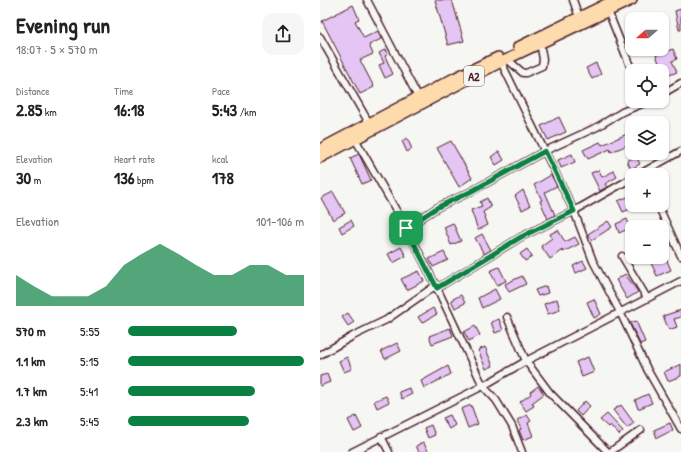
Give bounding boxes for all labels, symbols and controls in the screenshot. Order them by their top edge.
text: Evening run [16,10,110,40]
north arrow [625,12,669,56]
map controls [625,12,669,264]
button: share [262,13,304,55]
text: 18:07 · 5 × 570 m [16,40,98,58]
button: locate [625,64,669,108]
road number: A2 [464,66,484,86]
text: Distance [16,84,50,98]
text: Time [114,84,133,98]
text: Pace [212,84,230,98]
text: 2.85 [16,98,42,121]
text: 16:18 [114,98,144,121]
text: 5:43 [212,98,237,121]
text: km [42,105,57,119]
text: /km [237,105,256,119]
button: layers [625,116,669,160]
text: Elevation [16,152,53,166]
text: Heart rate [114,152,155,166]
text: kcal [212,152,228,166]
text: 30 [16,166,31,189]
text: 136 [114,166,135,189]
text: 178 [212,166,234,189]
button: + [625,168,669,212]
text: m [31,173,41,187]
text: bpm [135,173,154,187]
pin [389,211,423,245]
text: Elevation [16,212,59,230]
text: 101–106 m [256,212,304,230]
icon: arrive [395,217,417,239]
button: − [625,220,669,264]
text: 570 m [16,322,46,340]
text: 5:55 [80,322,100,340]
text: 1.1 km [16,352,45,370]
text: 5:15 [80,352,99,370]
text: 1.7 km [16,382,47,400]
text: 5:41 [80,382,98,400]
text: 2.3 km [16,412,48,430]
text: 5:45 [80,412,99,430]

